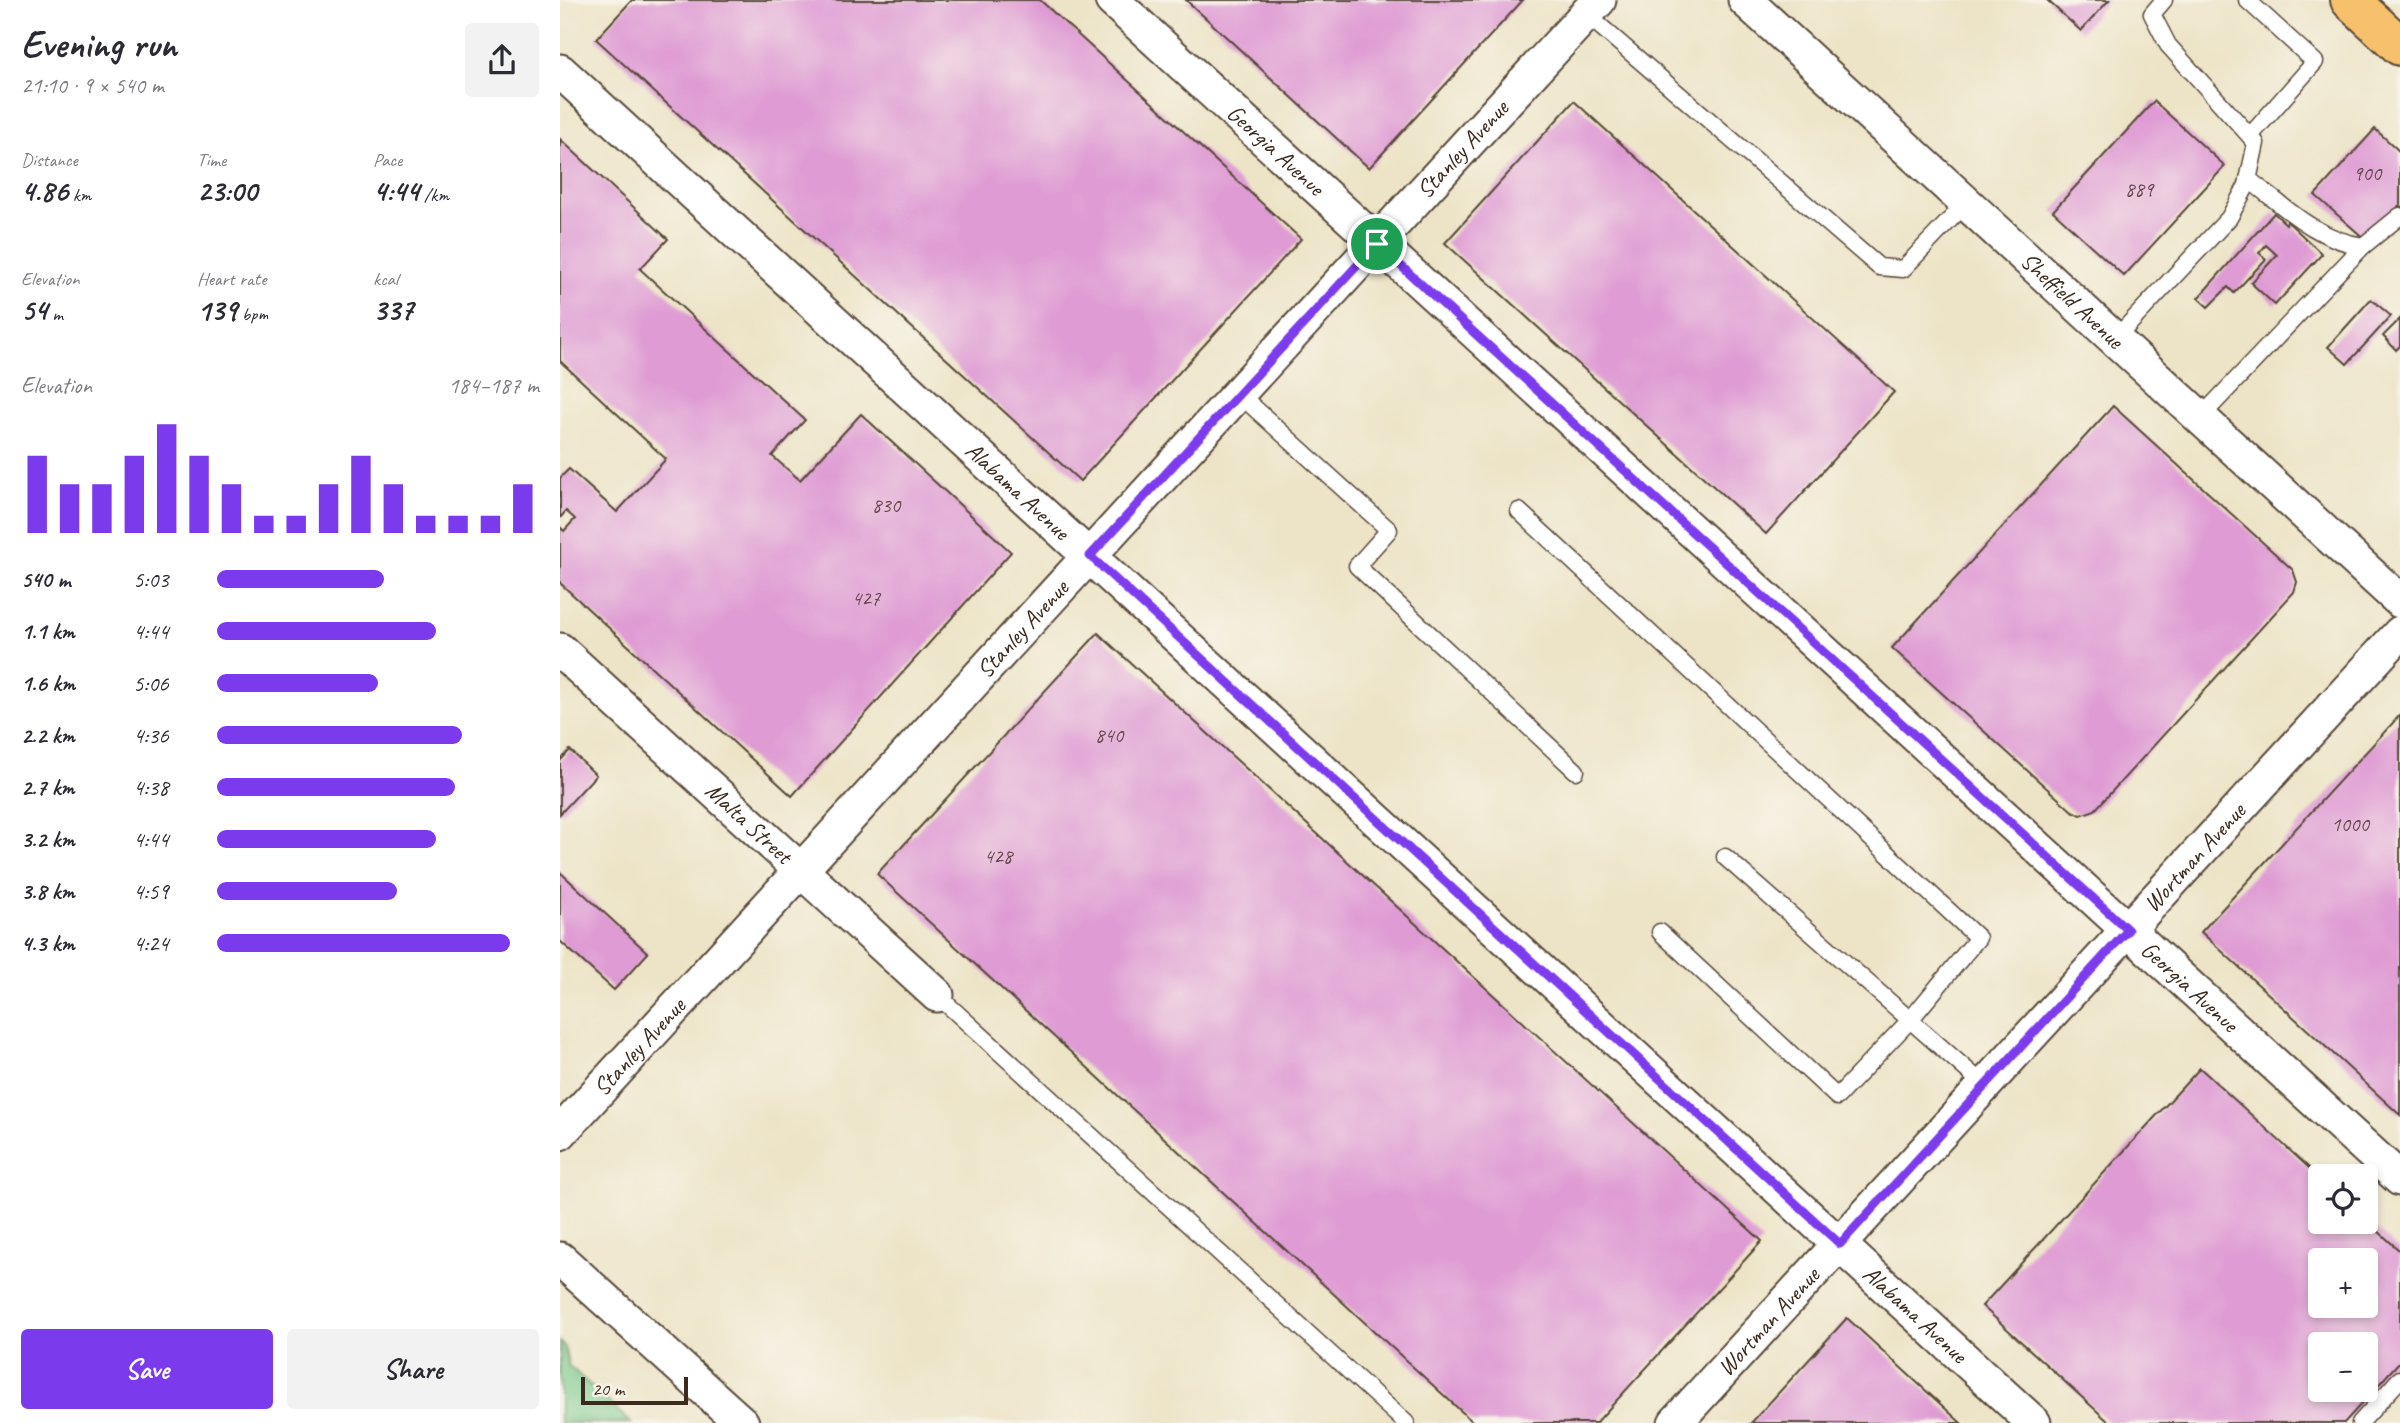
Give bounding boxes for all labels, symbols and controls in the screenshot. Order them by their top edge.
text: Evening run [21,21,177,68]
button: share [465,23,539,97]
text: 21:10 · 9 × 540 m [21,71,164,100]
street label: Stanley Avenue [1410,92,1516,204]
street label: Georgia Avenue [1221,98,1332,203]
text: Distance [21,148,78,172]
text: Time [197,148,226,172]
text: Pace [373,148,402,172]
house number: 900 [2353,160,2383,186]
text: 4.86 [21,172,68,210]
text: 23:00 [197,172,257,210]
text: 4:44 [373,172,419,210]
house number: 889 [2125,176,2155,202]
text: km [68,183,91,207]
text: /km [419,183,449,207]
pin [1347,214,1407,274]
icon: arrive [1358,225,1396,263]
street label: Sheffield Avenue [2014,245,2131,356]
text: Elevation [21,267,79,291]
text: Heart rate [197,267,266,291]
text: kcal [373,267,398,291]
text: 54 [21,291,48,329]
text: 139 [197,291,237,329]
text: 337 [373,291,413,329]
text: m [48,302,63,326]
text: bpm [237,302,268,326]
text: Elevation [21,371,92,400]
text: 184–187 m [448,371,539,400]
street label: Alabama Avenue [959,435,1078,548]
house number: 830 [872,492,902,518]
text: 540 m [21,565,70,594]
text: 5:03 [133,565,169,594]
street label: Stanley Avenue [970,572,1076,684]
house number: 427 [852,585,882,611]
text: 1.1 km [21,617,75,646]
text: 4:44 [133,617,169,646]
text: 1.6 km [21,669,75,698]
text: 5:06 [133,669,169,698]
text: 2.2 km [21,721,75,750]
text: 4:36 [133,721,169,750]
house number: 840 [1095,722,1125,748]
text: 2.7 km [21,773,74,802]
text: 4:38 [133,773,169,802]
street label: Malta Street [699,776,800,871]
street label: Wortman Avenue [2137,795,2253,918]
house number: 1000 [2331,811,2370,837]
text: 3.2 km [21,825,75,854]
text: 4:44 [133,825,169,854]
house number: 428 [984,843,1015,869]
text: 3.8 km [21,877,75,906]
text: 4:59 [133,877,169,906]
text: 4.3 km [21,929,75,958]
text: 4:24 [133,929,169,958]
street label: Georgia Avenue [2135,934,2246,1040]
street label: Stanley Avenue [587,990,693,1102]
map controls [2308,1164,2378,1402]
button: locate [2308,1164,2378,1234]
button: + [2308,1248,2378,1318]
street label: Wortman Avenue [1711,1259,1827,1382]
street label: Alabama Avenue [1857,1259,1975,1371]
button: Save [21,1329,273,1409]
button: Share [287,1329,539,1409]
button: − [2308,1332,2378,1402]
scale bar [581,1374,688,1406]
text: 20 m [592,1377,624,1401]

